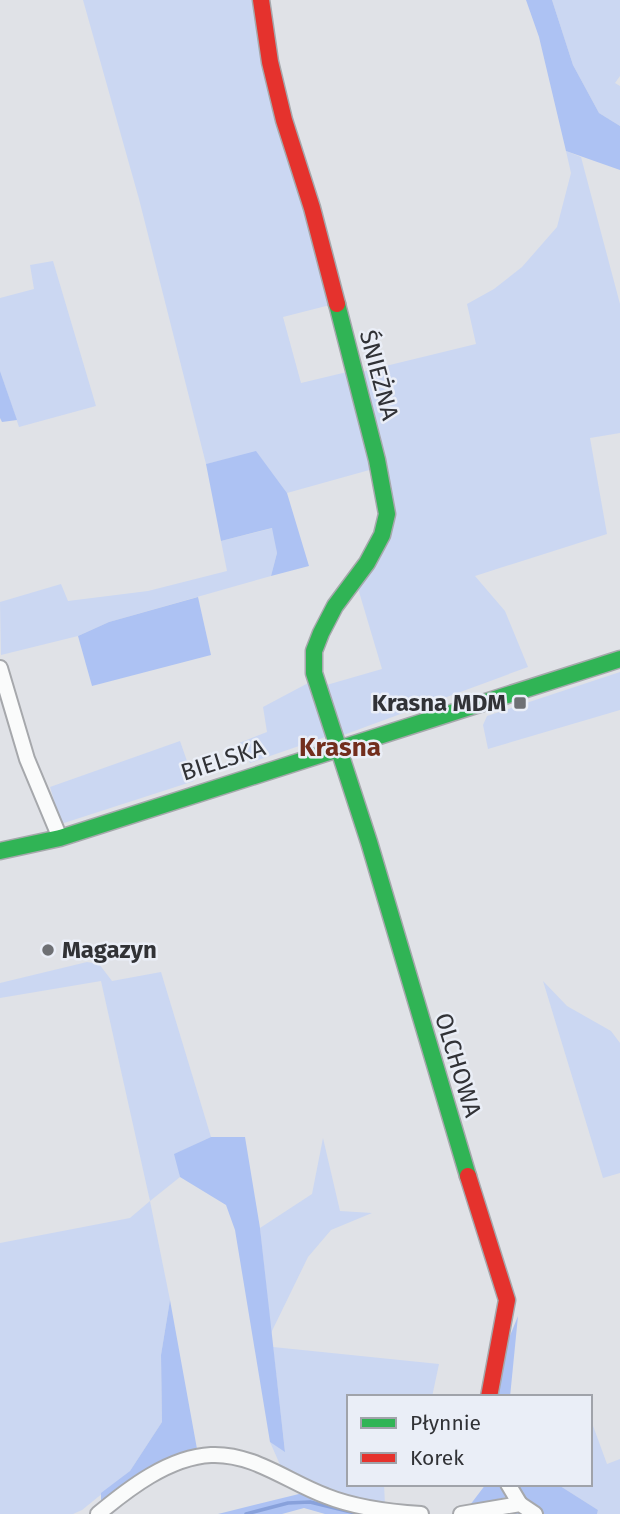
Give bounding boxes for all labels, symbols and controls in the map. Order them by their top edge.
street label: ŚNIEŻNA [354,327,405,423]
place label: Krasna MDM [372,689,506,717]
marker: Krasna MDM [512,695,528,711]
district label: Krasna [299,732,381,763]
street label: BIELSKA [177,733,269,787]
place label: Magazyn [62,936,157,964]
marker: Magazyn [40,942,56,958]
street label: OLCHOWA [429,1010,487,1121]
legend [347,1395,592,1486]
text: Płynnie [410,1410,481,1436]
text: Korek [410,1445,464,1471]

